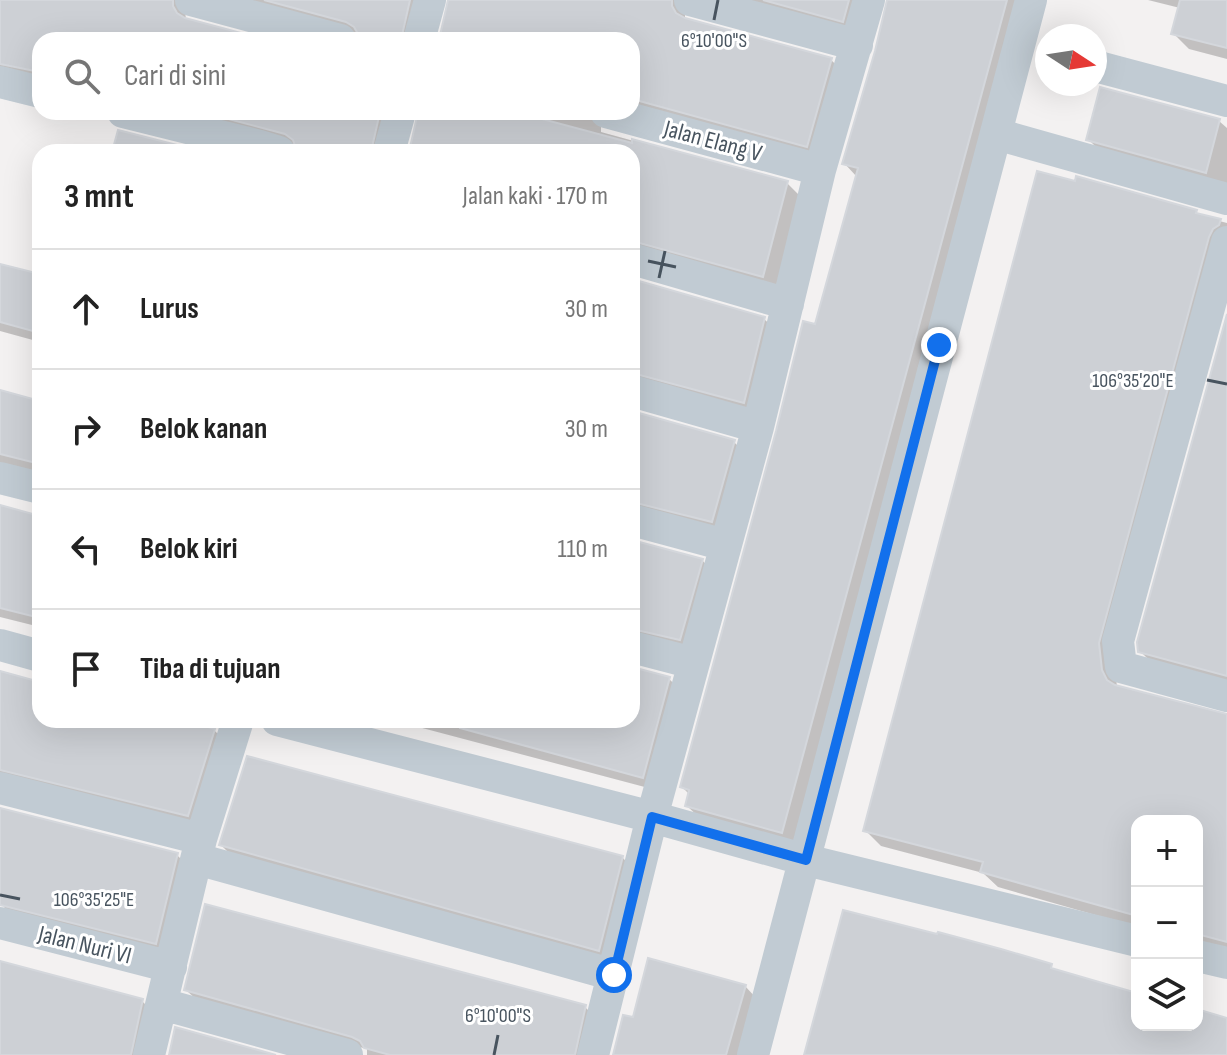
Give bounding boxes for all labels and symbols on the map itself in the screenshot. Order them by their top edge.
north arrow [1035,24,1107,96]
text: 6°10'00"S [681,29,747,53]
street label: Jalan Elang V [660,114,765,168]
route end [921,327,957,363]
text: 106°35'20"E [1092,369,1174,393]
text: 106°35'25"E [54,888,134,912]
street label: Jalan Nuri VI [34,919,135,971]
route start [596,957,632,993]
text: 6°10'00"S [465,1004,531,1028]

